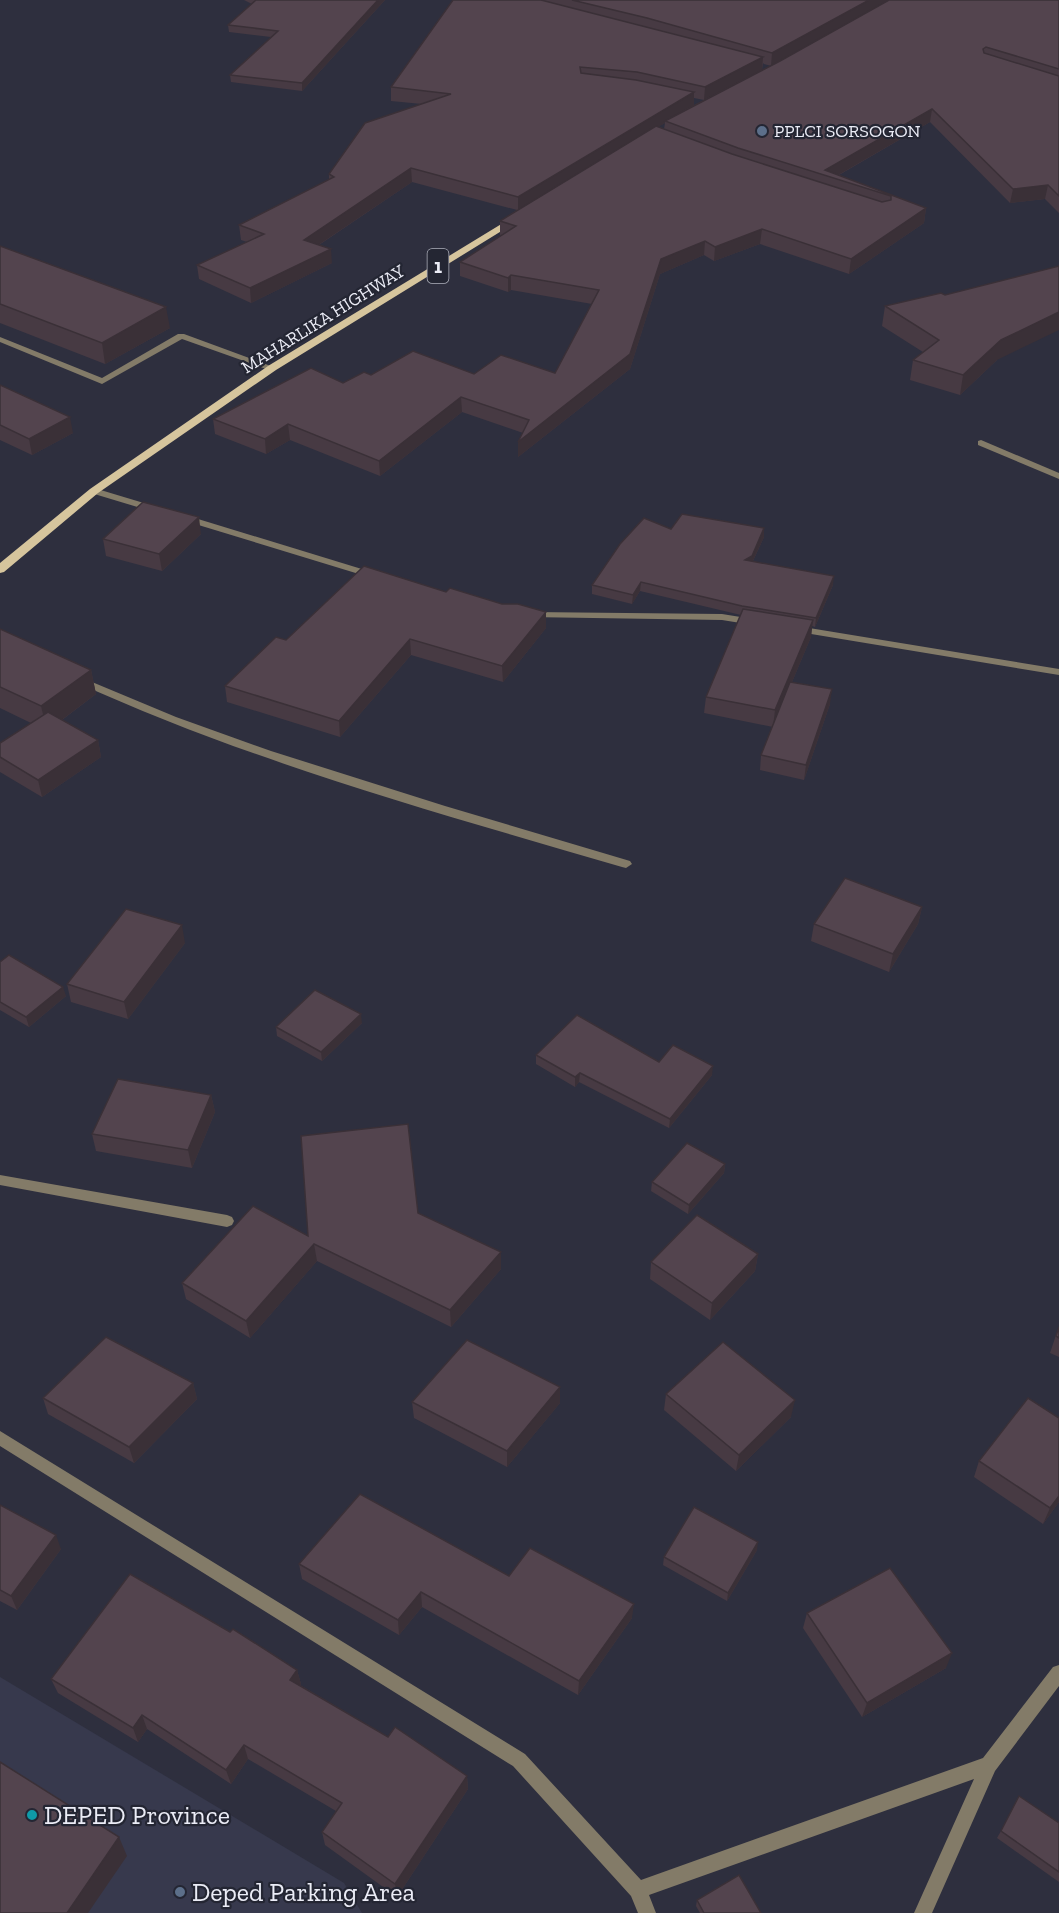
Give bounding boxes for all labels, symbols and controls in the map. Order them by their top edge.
place label: PPLCI SORSOGON [774,120,921,142]
marker: PPLCI SORSOGON [755,124,769,138]
road number: 1 [428,249,448,283]
street label: MAHARLIKA HIGHWAY [237,260,409,378]
place label: DEPED Province [44,1799,230,1831]
marker: DEPED Province [25,1808,39,1822]
place label: Deped Parking Area [192,1876,415,1908]
marker: Deped Parking Area [173,1885,187,1899]

